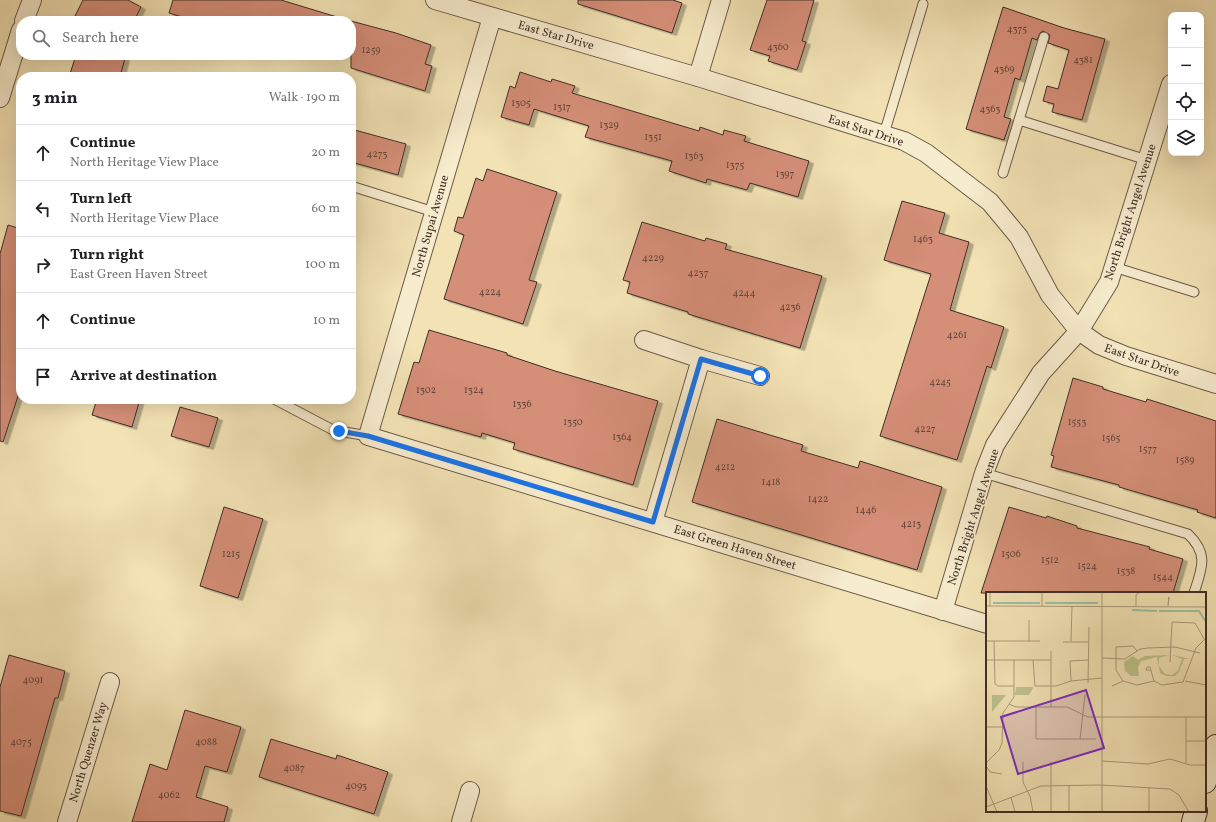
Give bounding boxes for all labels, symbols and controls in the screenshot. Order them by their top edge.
map controls [1168,12,1204,156]
button: + [1168,12,1204,48]
search box [16,16,356,60]
street label: East Star Drive [516,17,596,55]
house number: 4375 [1007,22,1027,36]
icon: search [30,27,52,49]
text: Search here [62,28,139,49]
house number: 4360 [767,40,789,54]
house number: 1259 [361,43,381,57]
button: − [1168,48,1204,84]
house number: 4381 [1073,53,1093,67]
house number: 4369 [994,62,1014,76]
button: locate [1168,84,1204,120]
text: 3 min [32,87,78,110]
text: Walk · 190 m [269,89,340,107]
house number: 1305 [511,96,531,110]
house number: 1317 [553,100,571,114]
house number: 4363 [980,102,1000,116]
street label: East Star Drive [826,111,906,151]
house number: 1329 [599,118,619,132]
button: layers [1168,120,1204,156]
house number: 1351 [644,130,662,144]
text: Continue [70,133,135,154]
icon: ahead [32,142,54,164]
street label: North Bright Angel Avenue [1101,142,1161,283]
text: 20 m [311,144,340,162]
house number: 4273 [367,147,387,161]
house number: 1363 [684,149,704,163]
text: North Heritage View Place [70,154,219,172]
house number: 1375 [726,158,745,172]
house number: 1397 [776,167,795,181]
street label: North Supai Avenue [409,173,453,279]
text: Turn left [70,189,132,210]
icon: left [32,198,54,220]
text: 60 m [312,200,340,218]
text: North Heritage View Place [70,210,219,228]
house number: 1463 [913,232,933,246]
text: Turn right [70,245,144,266]
house number: 4229 [642,251,664,265]
icon: right [32,254,54,276]
text: 100 m [305,256,340,274]
text: East Green Haven Street [70,266,208,284]
house number: 4237 [687,266,709,280]
house number: 4224 [479,285,501,299]
house number: 4244 [733,286,756,300]
house number: 4236 [779,300,801,314]
icon: ahead [32,310,54,332]
text: Continue [70,310,135,331]
text: 10 m [313,312,340,330]
house number: 4261 [947,328,967,342]
street label: East Star Drive [1102,341,1182,381]
icon: arrive [32,366,54,388]
text: Arrive at destination [70,366,217,387]
route start [751,367,769,385]
house number: 4245 [929,375,951,389]
house number: 1302 [416,383,436,397]
house number: 1324 [464,383,484,397]
house number: 1336 [512,397,532,411]
house number: 1350 [563,415,583,429]
house number: 1553 [1068,415,1086,429]
route end [330,422,348,440]
house number: 4227 [914,422,936,436]
house number: 1364 [612,430,632,444]
house number: 1565 [1102,431,1120,445]
house number: 1577 [1139,442,1157,456]
street label: North Bright Angel Avenue [944,447,1004,588]
house number: 1589 [1176,453,1194,467]
house number: 4212 [715,460,735,474]
house number: 1418 [762,475,780,489]
house number: 1422 [808,492,828,506]
house number: 1446 [856,503,876,517]
house number: 4213 [901,517,921,531]
street label: East Green Haven Street [672,522,798,574]
house number: 1215 [222,547,240,561]
house number: 1506 [1001,547,1021,561]
house number: 1512 [1041,553,1059,567]
house number: 1524 [1077,559,1097,573]
house number: 1538 [1117,564,1135,578]
house number: 1544 [1153,570,1173,584]
inset map [986,592,1206,812]
house number: 4091 [23,673,44,687]
street label: North Quenzer Way [66,699,112,805]
house number: 4075 [10,735,32,749]
house number: 4088 [195,735,217,749]
house number: 4087 [283,761,305,775]
house number: 4093 [345,779,367,793]
house number: 4062 [158,788,180,802]

